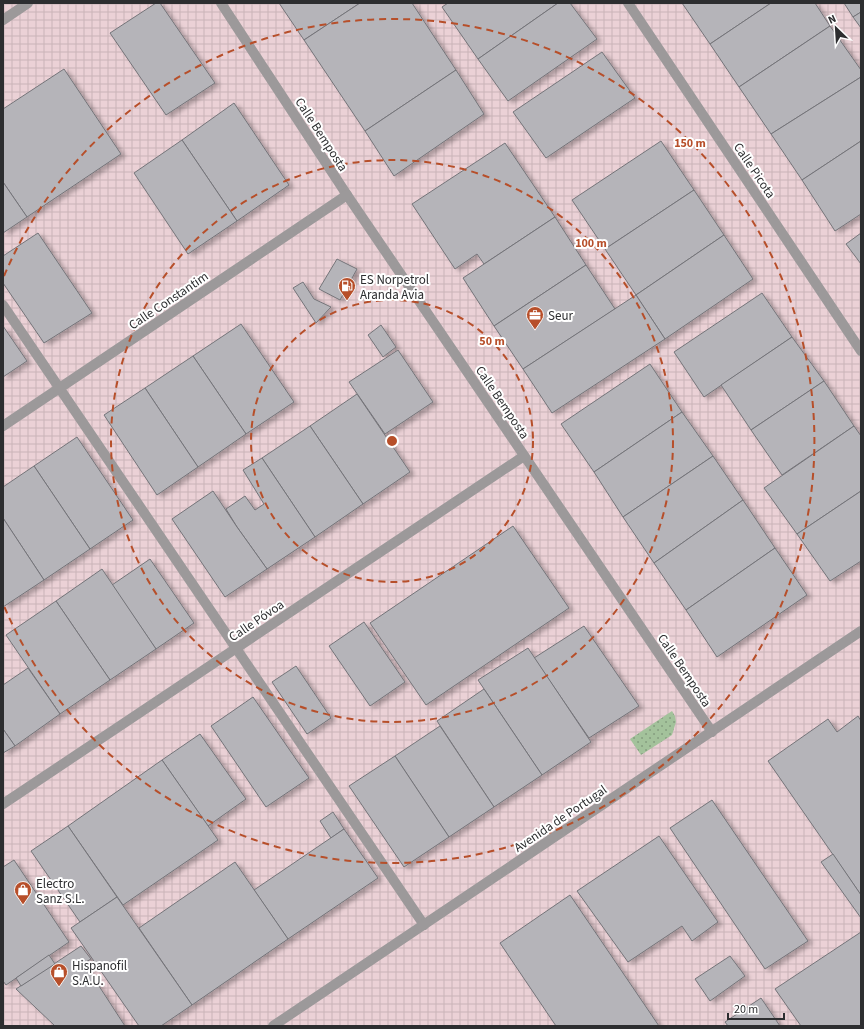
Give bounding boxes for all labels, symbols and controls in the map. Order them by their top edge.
north arrow [816,8,856,48]
text: N [825,11,838,28]
street label: Calle Bemposta [291,94,352,175]
text: 150 m [674,135,706,152]
street label: Calle Picota [729,139,779,202]
text: 100 m [575,235,607,252]
street label: Calle Constantim [125,267,212,334]
place label: ES Norpetrol Aranda Avia [360,271,429,304]
fuel station icon: ES Norpetrol Aranda Avia [337,276,357,301]
office icon: Seur [525,305,545,330]
place label: Seur [548,307,573,325]
text: 50 m [479,333,505,350]
street label: Calle Bemposta [471,362,533,443]
centre of rings [385,434,399,448]
street label: Calle Póvoa [225,596,288,646]
street label: Calle Bemposta [653,630,715,711]
street label: Avenida de Portugal [510,781,611,857]
place label: Electro Sanz S.L. [36,875,84,908]
shop icon: Electro Sanz S.L. [13,880,33,905]
place label: Hispanofil S.A.U. [72,957,127,990]
shop icon: Hispanofil S.A.U. [49,962,69,987]
scale bar [728,995,784,1021]
text: 20 m [734,1001,758,1018]

